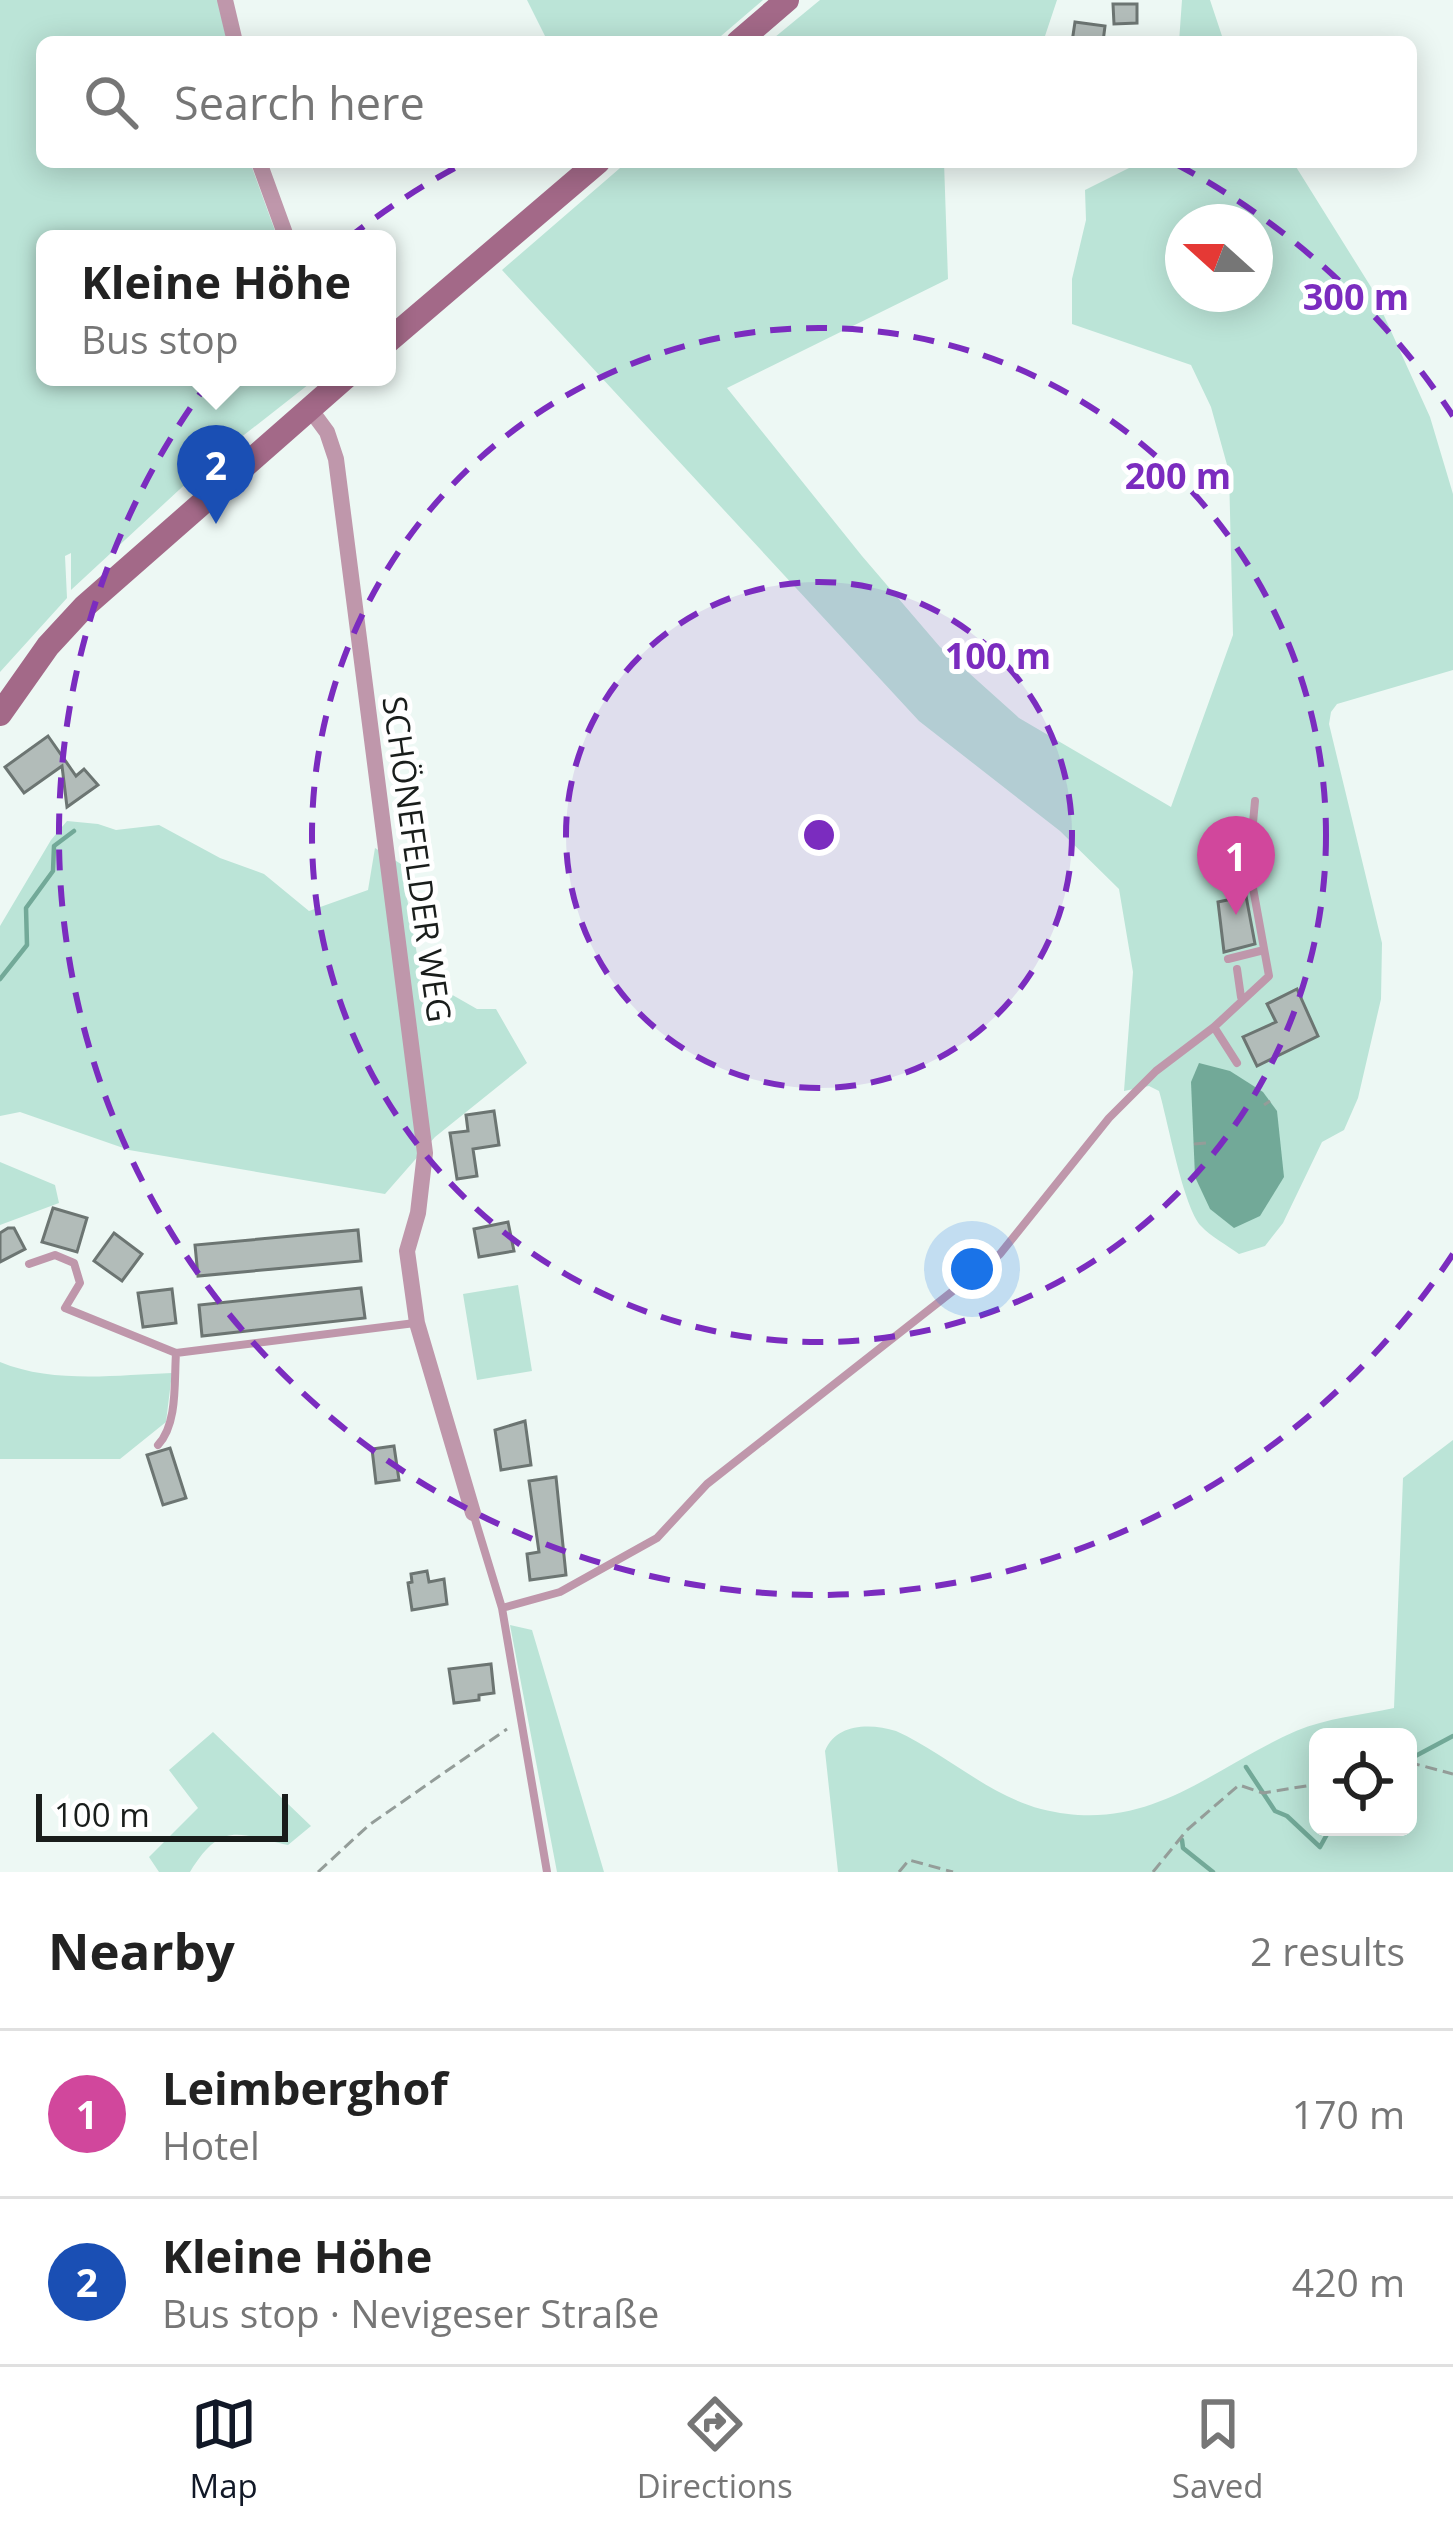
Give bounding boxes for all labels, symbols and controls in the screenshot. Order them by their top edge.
search box [36,36,1417,168]
icon: search [78,69,144,135]
text: Search here [174,72,425,133]
north arrow [1165,204,1273,312]
popup [36,230,396,386]
text: Kleine Höhe [81,251,351,312]
text: 300 m [1303,272,1409,321]
text: Bus stop [81,312,239,365]
pin: 2 [177,425,255,524]
text: 200 m [1125,451,1231,500]
text: 100 m [945,631,1051,680]
street label: SCHÖNEFELDER WEG [372,693,463,1025]
centre of rings [798,814,840,856]
pin: 1 [1197,816,1275,915]
your location [942,1239,1002,1299]
map controls [1309,1728,1417,1836]
button: locate [1309,1728,1417,1836]
scale bar [36,1788,288,1841]
text: 100 m [54,1792,150,1837]
text: Nearby [48,1915,235,1985]
text: 2 results [1250,1924,1405,1977]
text: Leimberghof [162,2057,448,2118]
text: 1 [76,2087,98,2140]
text: 170 m [1292,2087,1405,2140]
text: Hotel [162,2118,260,2171]
text: Kleine Höhe [162,2225,432,2286]
text: 2 [76,2255,98,2308]
text: 420 m [1292,2255,1405,2308]
text: Bus stop · Nevigeser Straße [162,2286,659,2339]
tab: Map [190,2391,258,2508]
tab: Directions [637,2391,793,2508]
tab: Saved [1172,2391,1263,2508]

